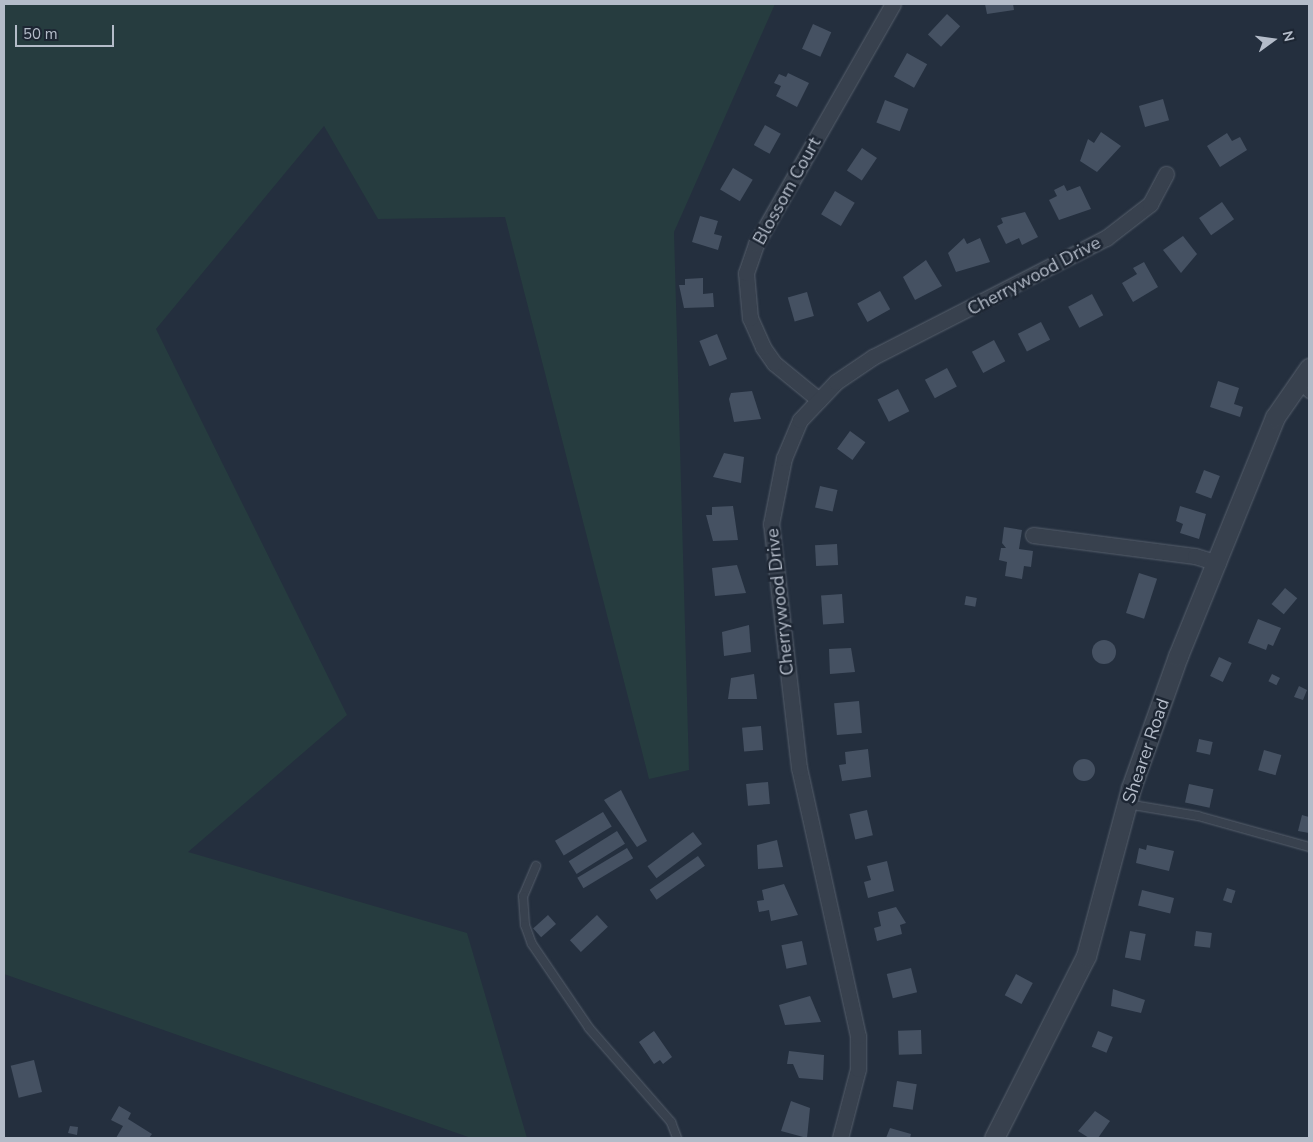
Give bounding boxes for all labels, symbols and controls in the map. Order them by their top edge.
scale bar [18,15,116,47]
north arrow [1248,15,1298,65]
text: 50 m [23,24,58,44]
text: N [1278,29,1299,44]
street label: Blossom Court [749,133,825,249]
street label: Cherrywood Drive [964,232,1104,320]
street label: Cherrywood Drive [762,527,798,677]
street label: Shearer Road [1118,696,1174,806]

